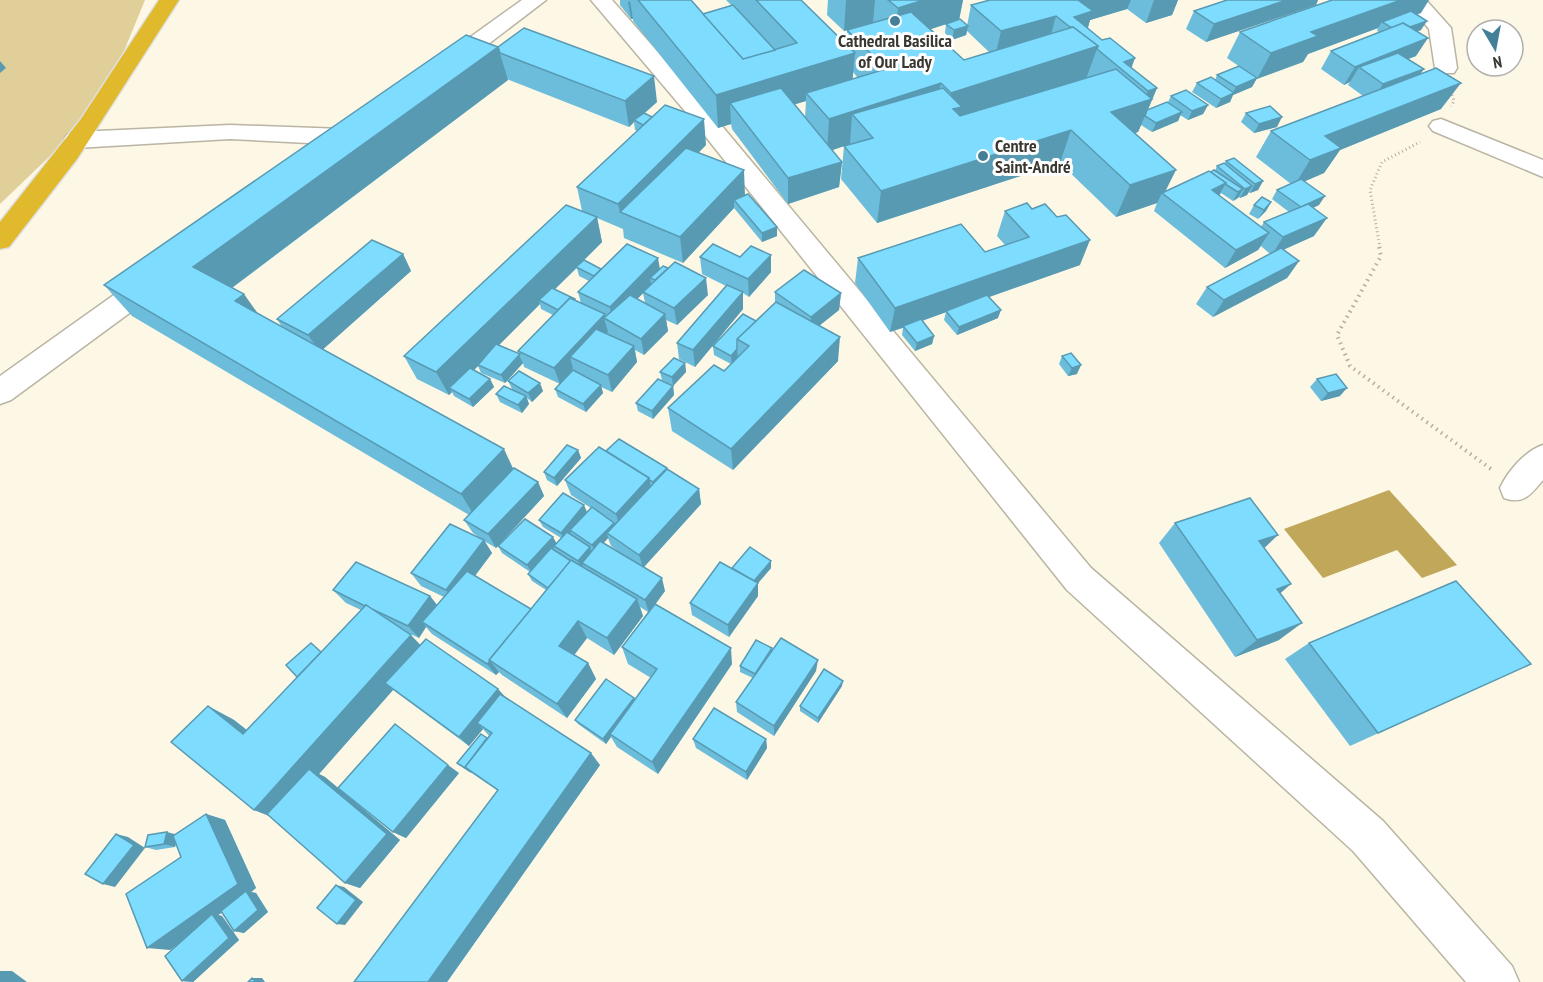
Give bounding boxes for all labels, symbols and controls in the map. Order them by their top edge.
marker: Cathedral Basilica of Our Lady [888,14,902,28]
north arrow [1465,18,1525,78]
place label: Cathedral Basilica of Our Lady [838,29,952,73]
text: N [1492,52,1504,73]
place label: Centre Saint-André [995,134,1071,178]
marker: Centre Saint-André [976,149,990,163]

